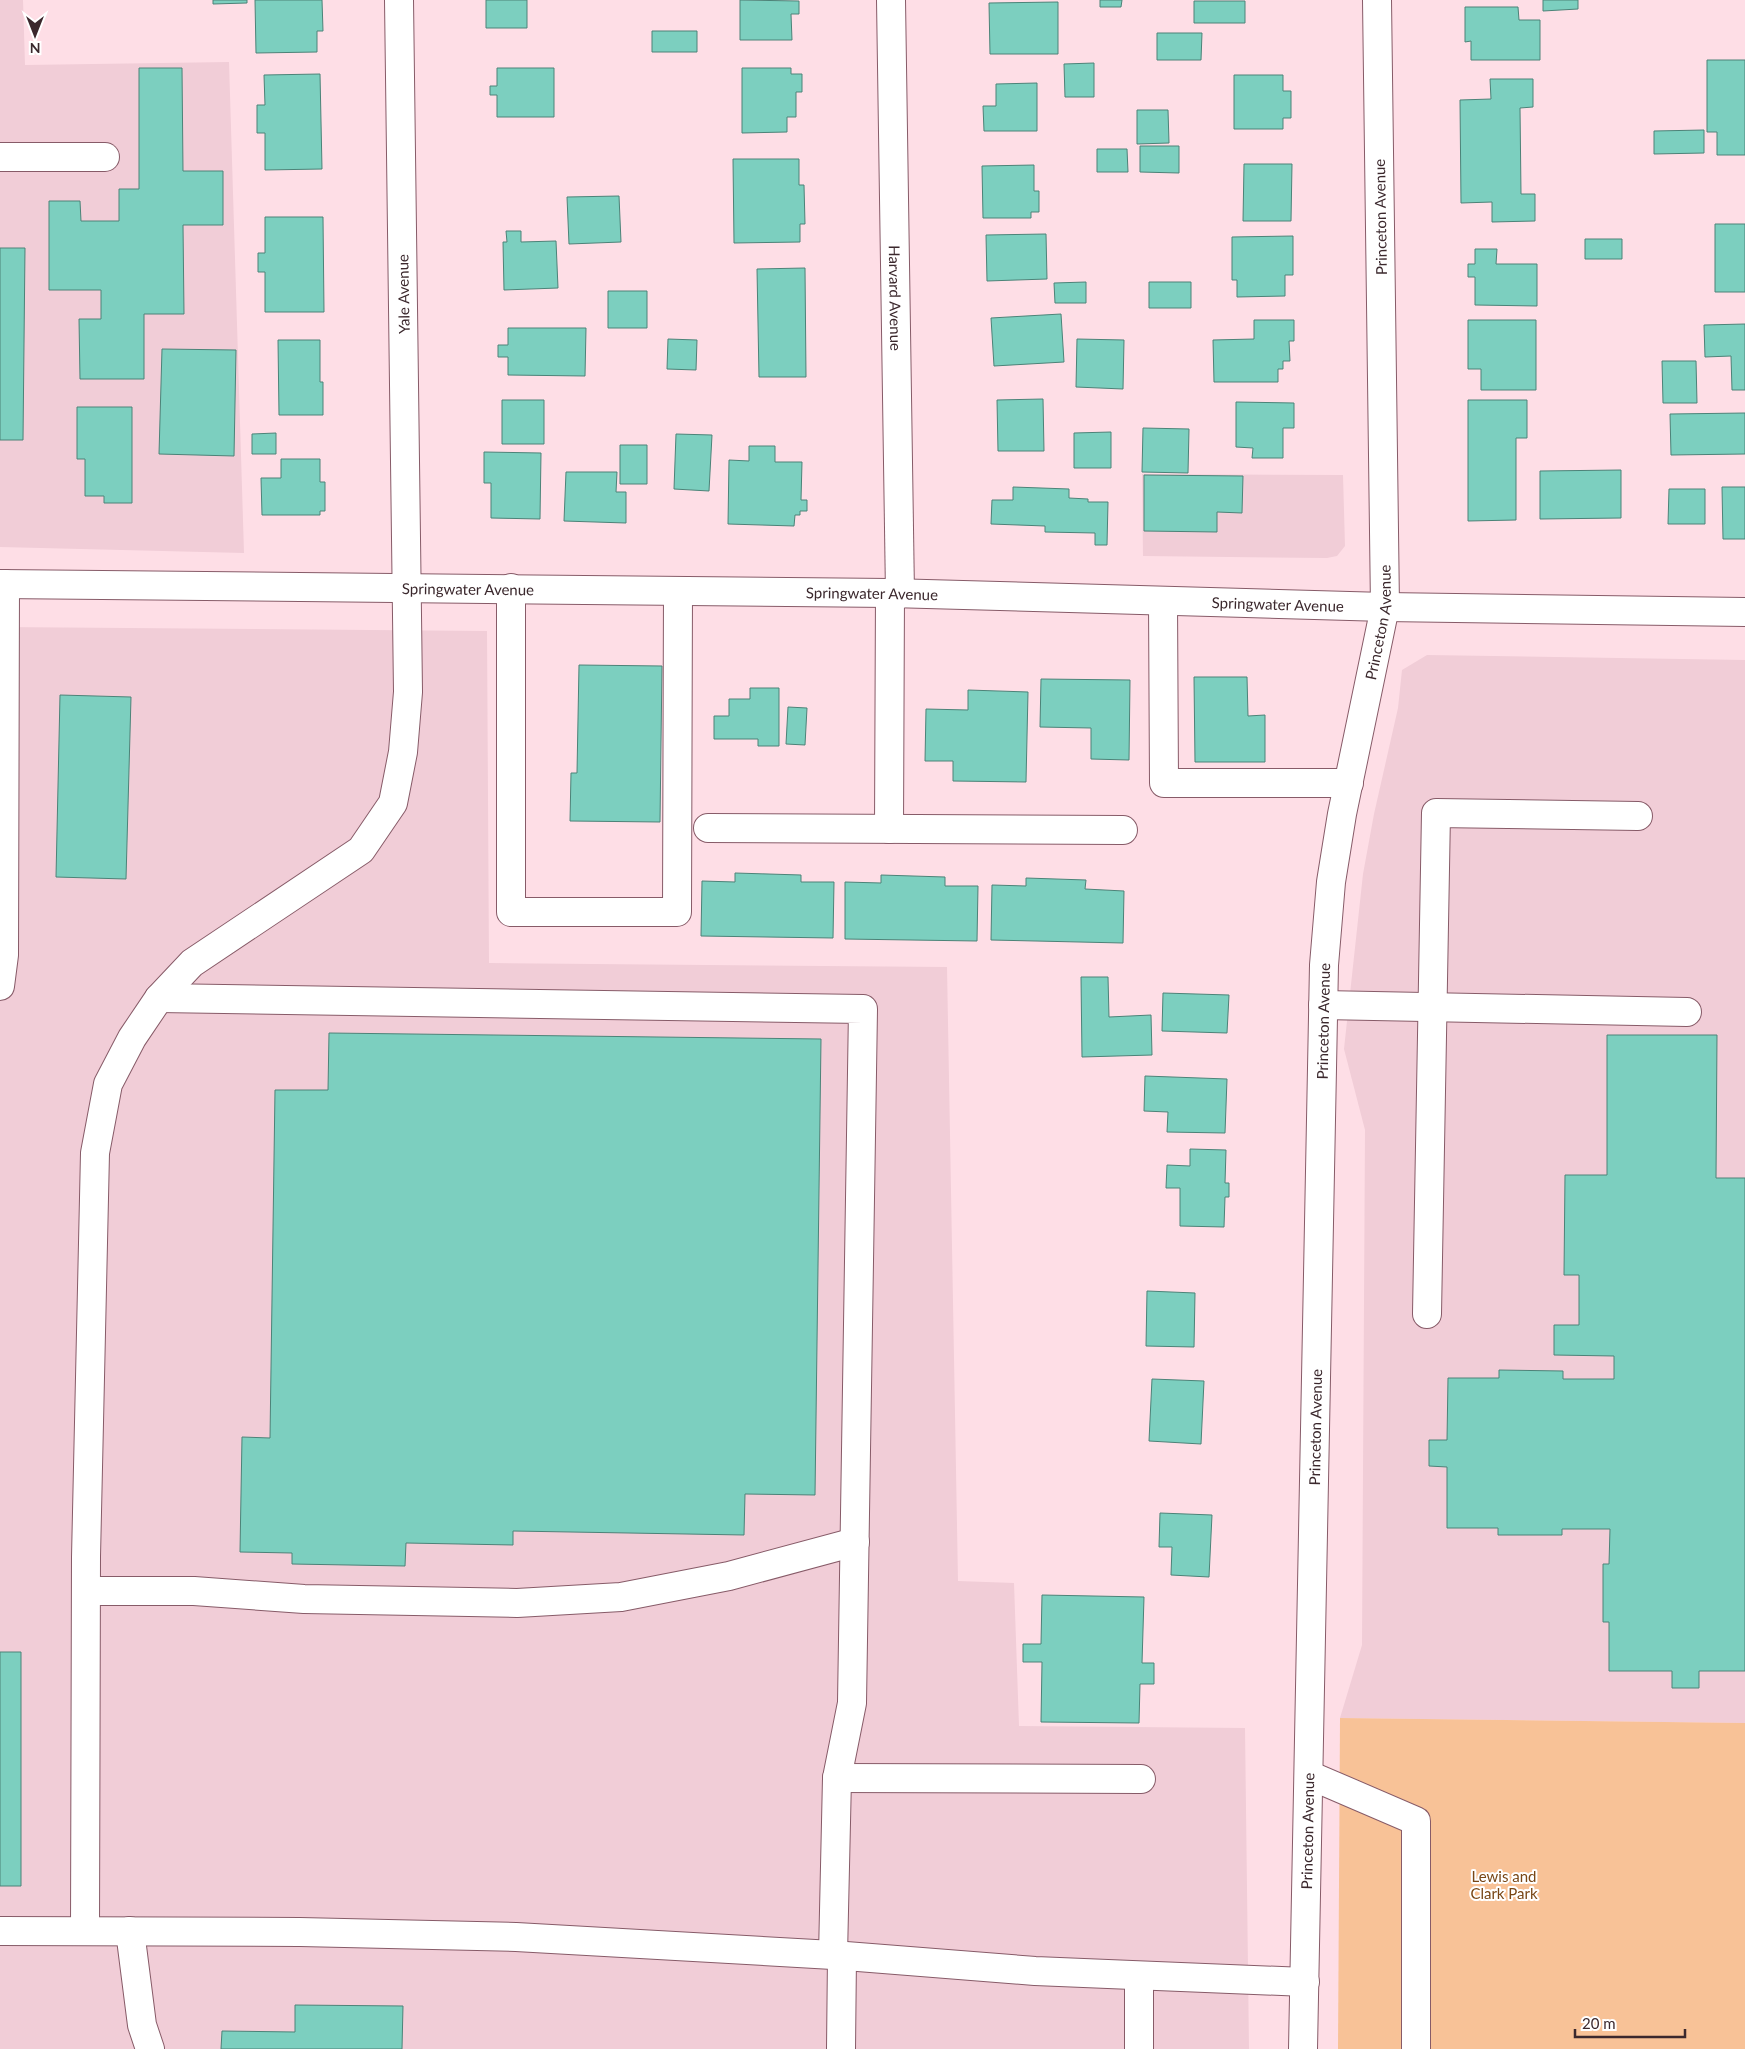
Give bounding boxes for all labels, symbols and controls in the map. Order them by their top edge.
north arrow [10,10,60,60]
text: N [30,40,40,57]
street label: Princeton Avenue [1370,159,1390,275]
street label: Harvard Avenue [886,245,905,351]
street label: Yale Avenue [393,254,413,334]
street label: Princeton Avenue [1361,564,1395,681]
street label: Springwater Avenue [402,579,534,598]
street label: Springwater Avenue [806,583,938,603]
street label: Springwater Avenue [1211,593,1344,615]
street label: Princeton Avenue [1313,963,1333,1080]
street label: Princeton Avenue [1305,1369,1325,1486]
street label: Princeton Avenue [1297,1773,1317,1889]
park label: Lewis and Clark Park [1470,1867,1538,1902]
scale bar [1575,2006,1685,2038]
text: 20 m [1582,2014,1616,2032]

